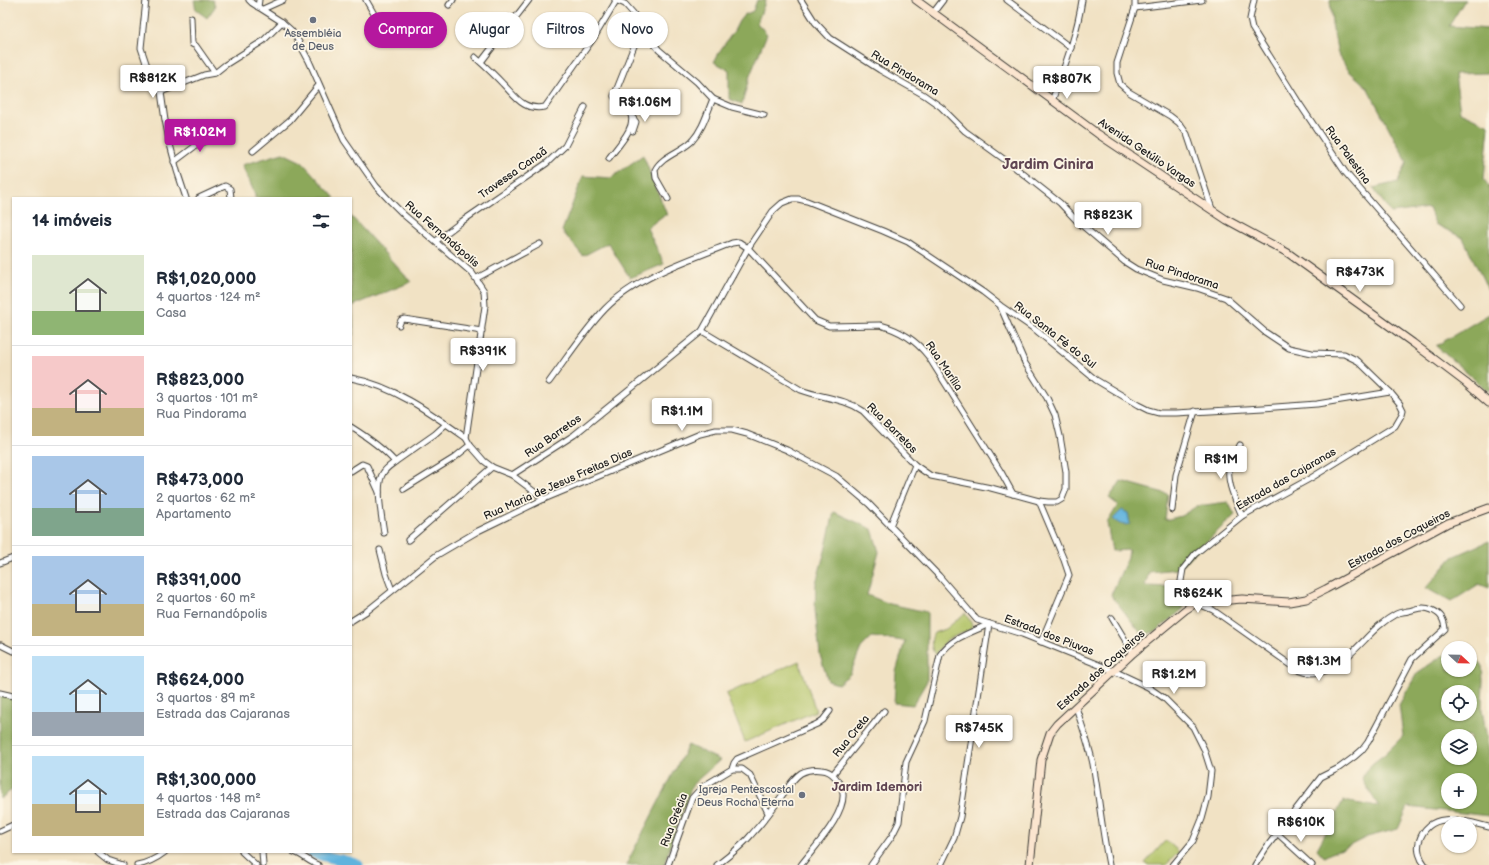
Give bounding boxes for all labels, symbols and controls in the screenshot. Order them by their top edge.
chip: Comprar [364,12,447,48]
chip: Alugar [455,12,524,48]
chip: Filtros [532,12,599,48]
chip: Novo [607,12,668,48]
marker: Assembléia de Deus [308,15,318,25]
place label: Assembléia de Deus [285,27,341,53]
street label: Rua Pindorama [869,48,941,98]
pin: R$812K [120,65,186,99]
pin: R$807K [1034,66,1100,100]
text: R$812K [129,70,177,86]
text: R$807K [1042,71,1092,87]
pin: R$1.06M [608,89,682,123]
text: R$1.06M [619,94,672,110]
street label: Avenida Getúlio Vargas [1096,116,1199,191]
pin: R$1.02M [163,119,237,153]
street label: Rua Palestina [1323,123,1373,187]
text: R$1.02M [174,124,226,140]
street label: Travessa Canaã [476,145,550,201]
district label: Jardim Cinira [1002,155,1094,174]
street label: Rua Fernandópolis [402,198,482,270]
pin: R$823K [1075,202,1141,236]
text: R$823K [1083,207,1133,223]
icon: filters [310,210,332,232]
text: 14 imóveis [32,211,112,231]
street label: Rua Pindorama [1144,256,1220,292]
pin: R$473K [1327,259,1393,293]
text: R$473K [1336,264,1384,280]
text: R$1,020,000 [156,269,256,289]
icon: home [64,271,112,319]
text: 4 quartos · 124 m² [156,289,261,305]
street label: Rua Santa Fé do Sul [1011,299,1099,371]
text: Casa [156,305,186,321]
pin: R$391K [450,338,516,372]
street label: Rua Marília [923,339,965,393]
text: R$391K [460,343,507,359]
text: R$823,000 [156,370,244,390]
icon: home [64,372,112,420]
text: 3 quartos · 101 m² [156,390,258,406]
pin: R$1.1M [649,398,715,432]
street label: Rua Barretos [864,400,920,456]
text: R$1.1M [661,403,703,419]
text: Rua Pindorama [156,406,247,422]
street label: Rua Barretos [522,411,584,460]
street label: Rua Maria de Jesus Freitas Dias [482,445,635,523]
street label: Estrada das Cajaranas [1234,445,1339,513]
pin: R$1M [1197,446,1245,480]
text: R$1M [1204,451,1238,467]
text: R$473,000 [156,470,244,490]
icon: home [64,472,112,520]
text: 2 quartos · 62 m² [156,490,256,506]
text: Apartamento [156,506,231,522]
street label: Estrada dos Coqueiros [1346,506,1453,571]
text: R$391,000 [156,570,241,590]
icon: home [64,572,112,620]
pin: R$624K [1165,580,1231,614]
text: R$624K [1173,585,1223,601]
text: 2 quartos · 60 m² [156,590,256,606]
text: Rua Fernandópolis [156,606,267,622]
street label: Estrada dos Piuvas [1002,612,1096,658]
street label: Estrada dos Coqueiros [1054,627,1148,713]
north arrow [1441,641,1477,677]
map controls [1441,641,1477,853]
pin: R$1.3M [1286,648,1352,682]
text: R$1.3M [1297,653,1341,669]
pin: R$1.2M [1141,661,1207,695]
text: R$1.2M [1152,666,1196,682]
text: R$624,000 [156,670,244,690]
icon: home [64,672,112,720]
button: locate [1441,685,1477,721]
text: 3 quartos · 89 m² [156,690,255,706]
text: Estrada das Cajaranas [156,706,290,722]
street label: Rua Creta [830,712,872,760]
pin: R$745K [946,715,1012,749]
text: R$745K [955,720,1003,736]
button: layers [1441,729,1477,765]
text: R$1,300,000 [156,770,256,790]
icon: home [64,772,112,820]
button: + [1441,773,1477,809]
district label: Jardim Idemori [832,779,922,795]
place label: Igreja Pentescostal Deus Rocha Eterna [697,783,794,809]
text: 4 quartos · 148 m² [156,790,261,806]
marker: Igreja Pentescostal Deus Rocha Eterna [797,790,807,800]
street label: Rua Grécia [658,791,690,849]
text: Estrada das Cajaranas [156,806,290,822]
pin: R$610K [1268,809,1334,843]
text: R$610K [1277,814,1325,830]
button: − [1441,817,1477,853]

